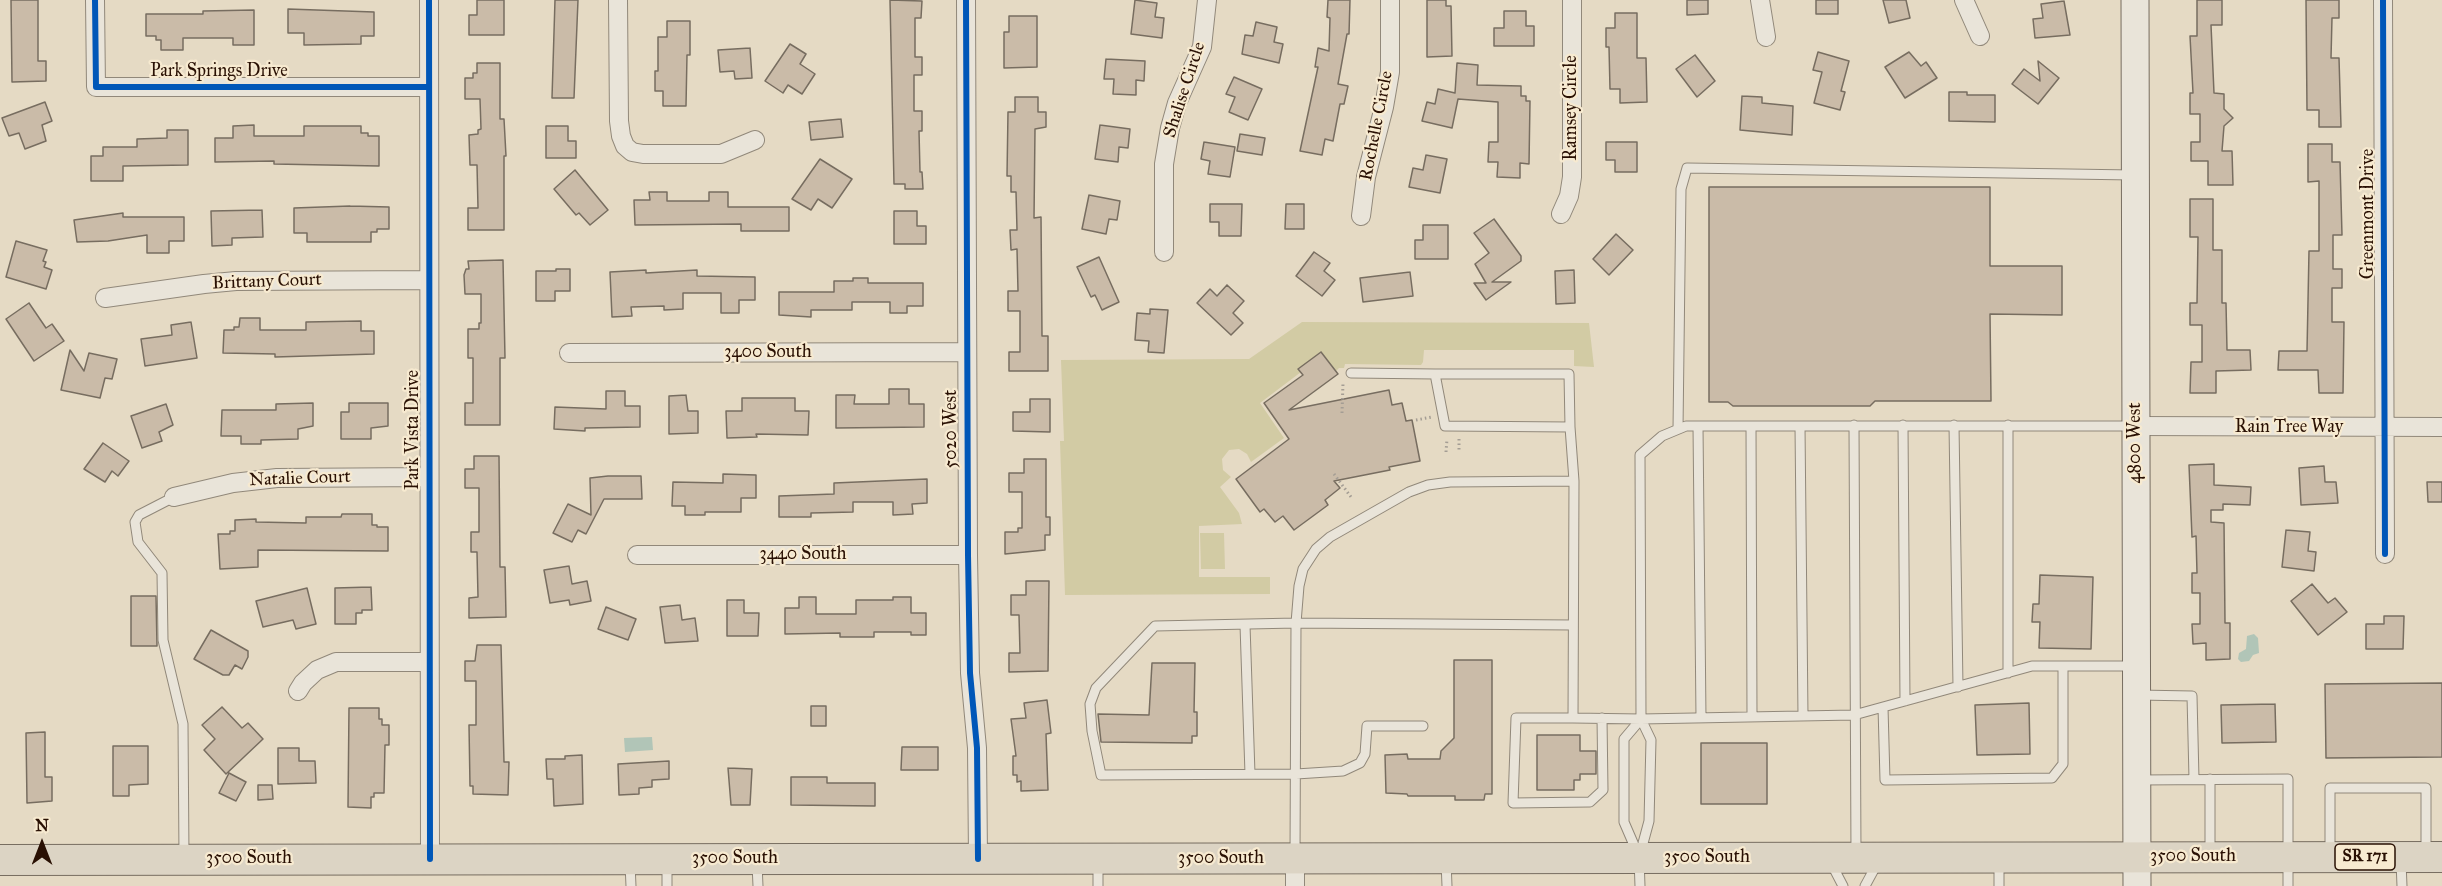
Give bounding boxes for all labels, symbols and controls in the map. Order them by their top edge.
street label: Shalise Circle [1159,39,1211,141]
street label: Ramsey Circle [1561,55,1583,161]
street label: Park Springs Drive [150,61,288,83]
street label: Rochelle Circle [1356,69,1398,183]
street label: Greenmont Drive [2358,149,2380,279]
street label: Brittany Court [212,269,322,295]
street label: 3400 South [724,342,812,364]
street label: Park Vista Drive [403,370,425,490]
street label: 5020 West [941,390,963,468]
street label: 4800 West [2125,402,2147,484]
street label: Rain Tree Way [2235,417,2343,439]
street label: Natalie Court [249,466,351,492]
street label: 3440 South [759,544,847,566]
north arrow [12,814,72,874]
text: N [35,816,49,835]
road number: SR 171 [2335,844,2395,870]
street label: 3500 South [2150,846,2236,868]
street label: 3500 South [1664,847,1750,869]
street label: 3500 South [206,848,292,870]
street label: 3500 South [692,848,778,870]
street label: 3500 South [1178,848,1264,870]

